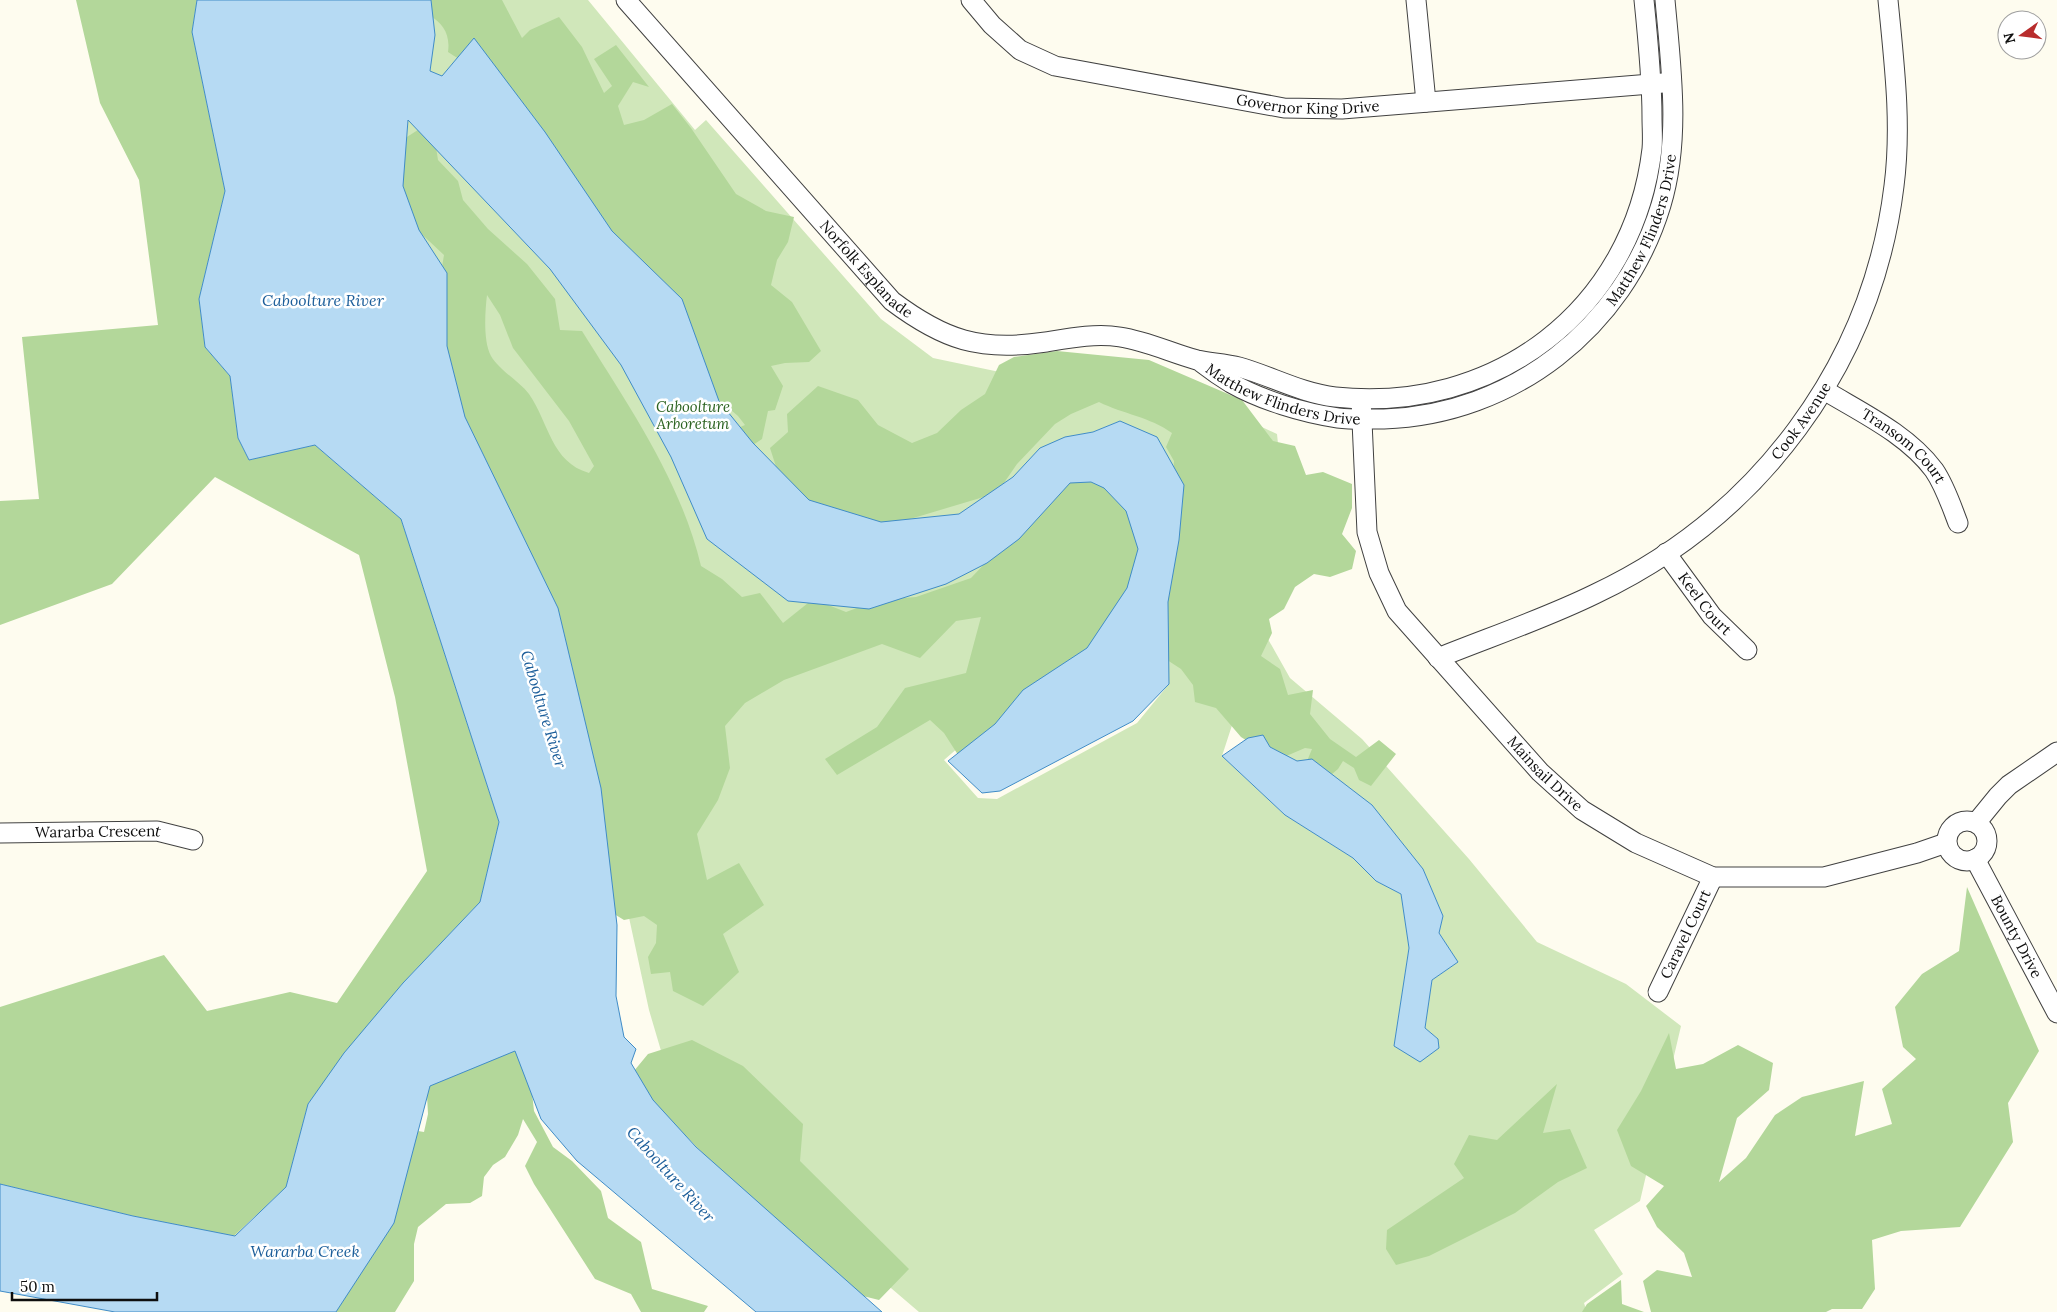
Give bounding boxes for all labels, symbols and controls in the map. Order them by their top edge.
north arrow [1997,10,2047,60]
text: N [1999,31,2019,46]
street label: Governor King Drive [1235,89,1380,118]
street label: Matthew Flinders Drive [1602,153,1680,309]
street label: Norfolk Esplanade [816,216,917,322]
water label: Caboolture River [262,290,385,310]
street label: Matthew Flinders Drive [1202,359,1361,428]
street label: Cook Avenue [1767,379,1835,463]
park label: Caboolture Arboretum [656,397,730,433]
street label: Transom Court [1858,404,1950,487]
street label: Keel Court [1674,569,1736,639]
water label: Caboolture River [517,648,572,771]
street label: Mainsail Drive [1503,732,1587,815]
street label: Wararba Crescent [35,821,163,842]
street label: Caravel Court [1656,886,1715,982]
street label: Bounty Drive [1987,892,2047,981]
water label: Caboolture River [623,1122,720,1227]
water label: Wararba Creek [250,1241,360,1261]
scale bar [12,1270,158,1302]
text: 50 m [20,1277,55,1296]

